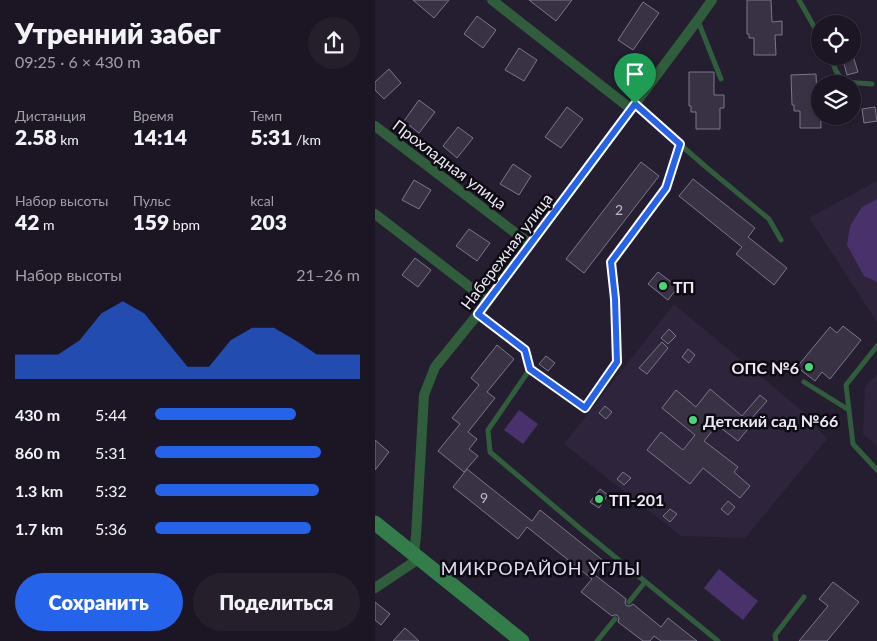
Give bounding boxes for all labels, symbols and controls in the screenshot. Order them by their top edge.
map controls [811,15,861,125]
button: locate [811,15,861,65]
text: Утренний забег [15,16,221,50]
button: share [308,17,360,69]
text: 09:25 · 6 × 430 m [15,52,140,71]
pin [614,53,656,104]
icon: arrive [621,60,649,88]
button: layers [811,75,861,125]
text: Дистанция [15,107,86,124]
text: Время [133,107,174,124]
text: Темп [250,107,282,124]
street label: Прохладная улица [390,115,510,213]
text: 2.58 [15,124,57,149]
text: 14:14 [133,124,187,149]
text: 5:31 [250,124,292,149]
text: km [57,131,79,148]
text: /km [292,131,321,148]
street label: Набережная улица [456,189,556,313]
text: Набор высоты [15,192,108,209]
text: Пульс [133,192,171,209]
text: kcal [250,192,274,209]
house number: 2 [615,201,623,218]
text: 42 [15,209,39,234]
text: 159 [133,209,169,234]
text: 203 [250,209,287,234]
text: m [39,216,54,233]
text: bpm [169,216,200,233]
text: Набор высоты [15,265,122,284]
text: 21–26 m [296,265,360,284]
place label: ТП [673,277,695,296]
marker: ТП [657,280,669,292]
place label: ОПС №6 [732,358,799,377]
marker: ОПС №6 [803,361,815,373]
text: 430 m [15,405,60,424]
text: 5:44 [95,405,127,424]
place label: Детский сад №66 [703,411,838,430]
marker: Детский сад №66 [687,414,699,426]
text: 860 m [15,443,60,462]
text: 5:31 [95,443,127,462]
text: 1.3 km [15,481,63,500]
text: 5:32 [95,481,127,500]
house number: 9 [480,489,488,506]
place label: ТП-201 [609,490,664,509]
marker: ТП-201 [593,493,605,505]
text: 1.7 km [15,519,63,538]
text: 5:36 [95,519,127,538]
district label: МИКРОРАЙОН УГЛЫ [441,557,641,579]
button: Сохранить [15,573,183,631]
button: Поделиться [193,573,360,631]

